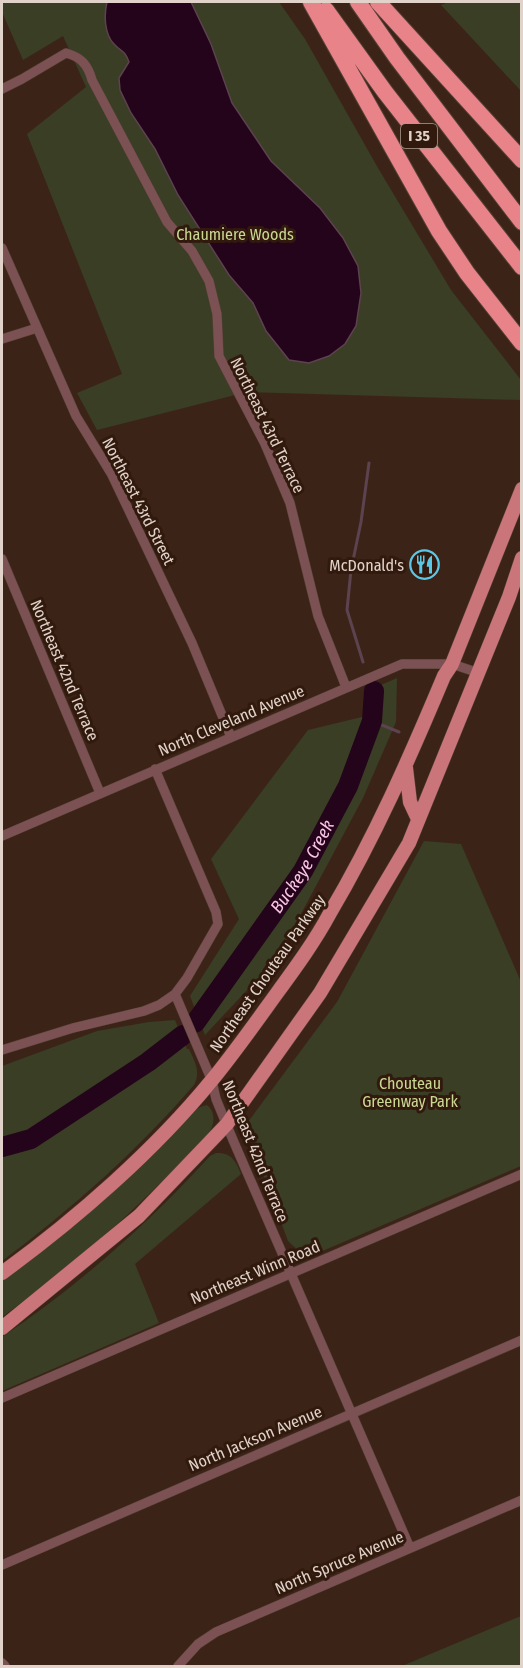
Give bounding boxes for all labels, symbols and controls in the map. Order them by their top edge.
road number: I 35 [401,124,437,148]
park label: Chaumiere Woods [176,225,294,244]
street label: Northeast 43rd Terrace [227,354,309,496]
street label: Northeast 43rd Street [98,434,179,569]
restaurant icon: McDonald's [409,549,441,581]
place label: McDonald's [329,556,404,575]
street label: Northeast 42nd Terrace [26,597,103,744]
street label: North Cleveland Avenue [155,681,307,760]
water label: Buckeye Creek [266,816,339,917]
street label: Northeast Chouteau Parkway [206,890,330,1056]
park label: Chouteau Greenway Park [362,1074,458,1111]
street label: Northeast 42nd Terrace [218,1077,293,1225]
street label: Northeast Winn Road [188,1237,323,1308]
street label: North Jackson Avenue [186,1402,325,1475]
street label: North Spruce Avenue [272,1527,406,1598]

